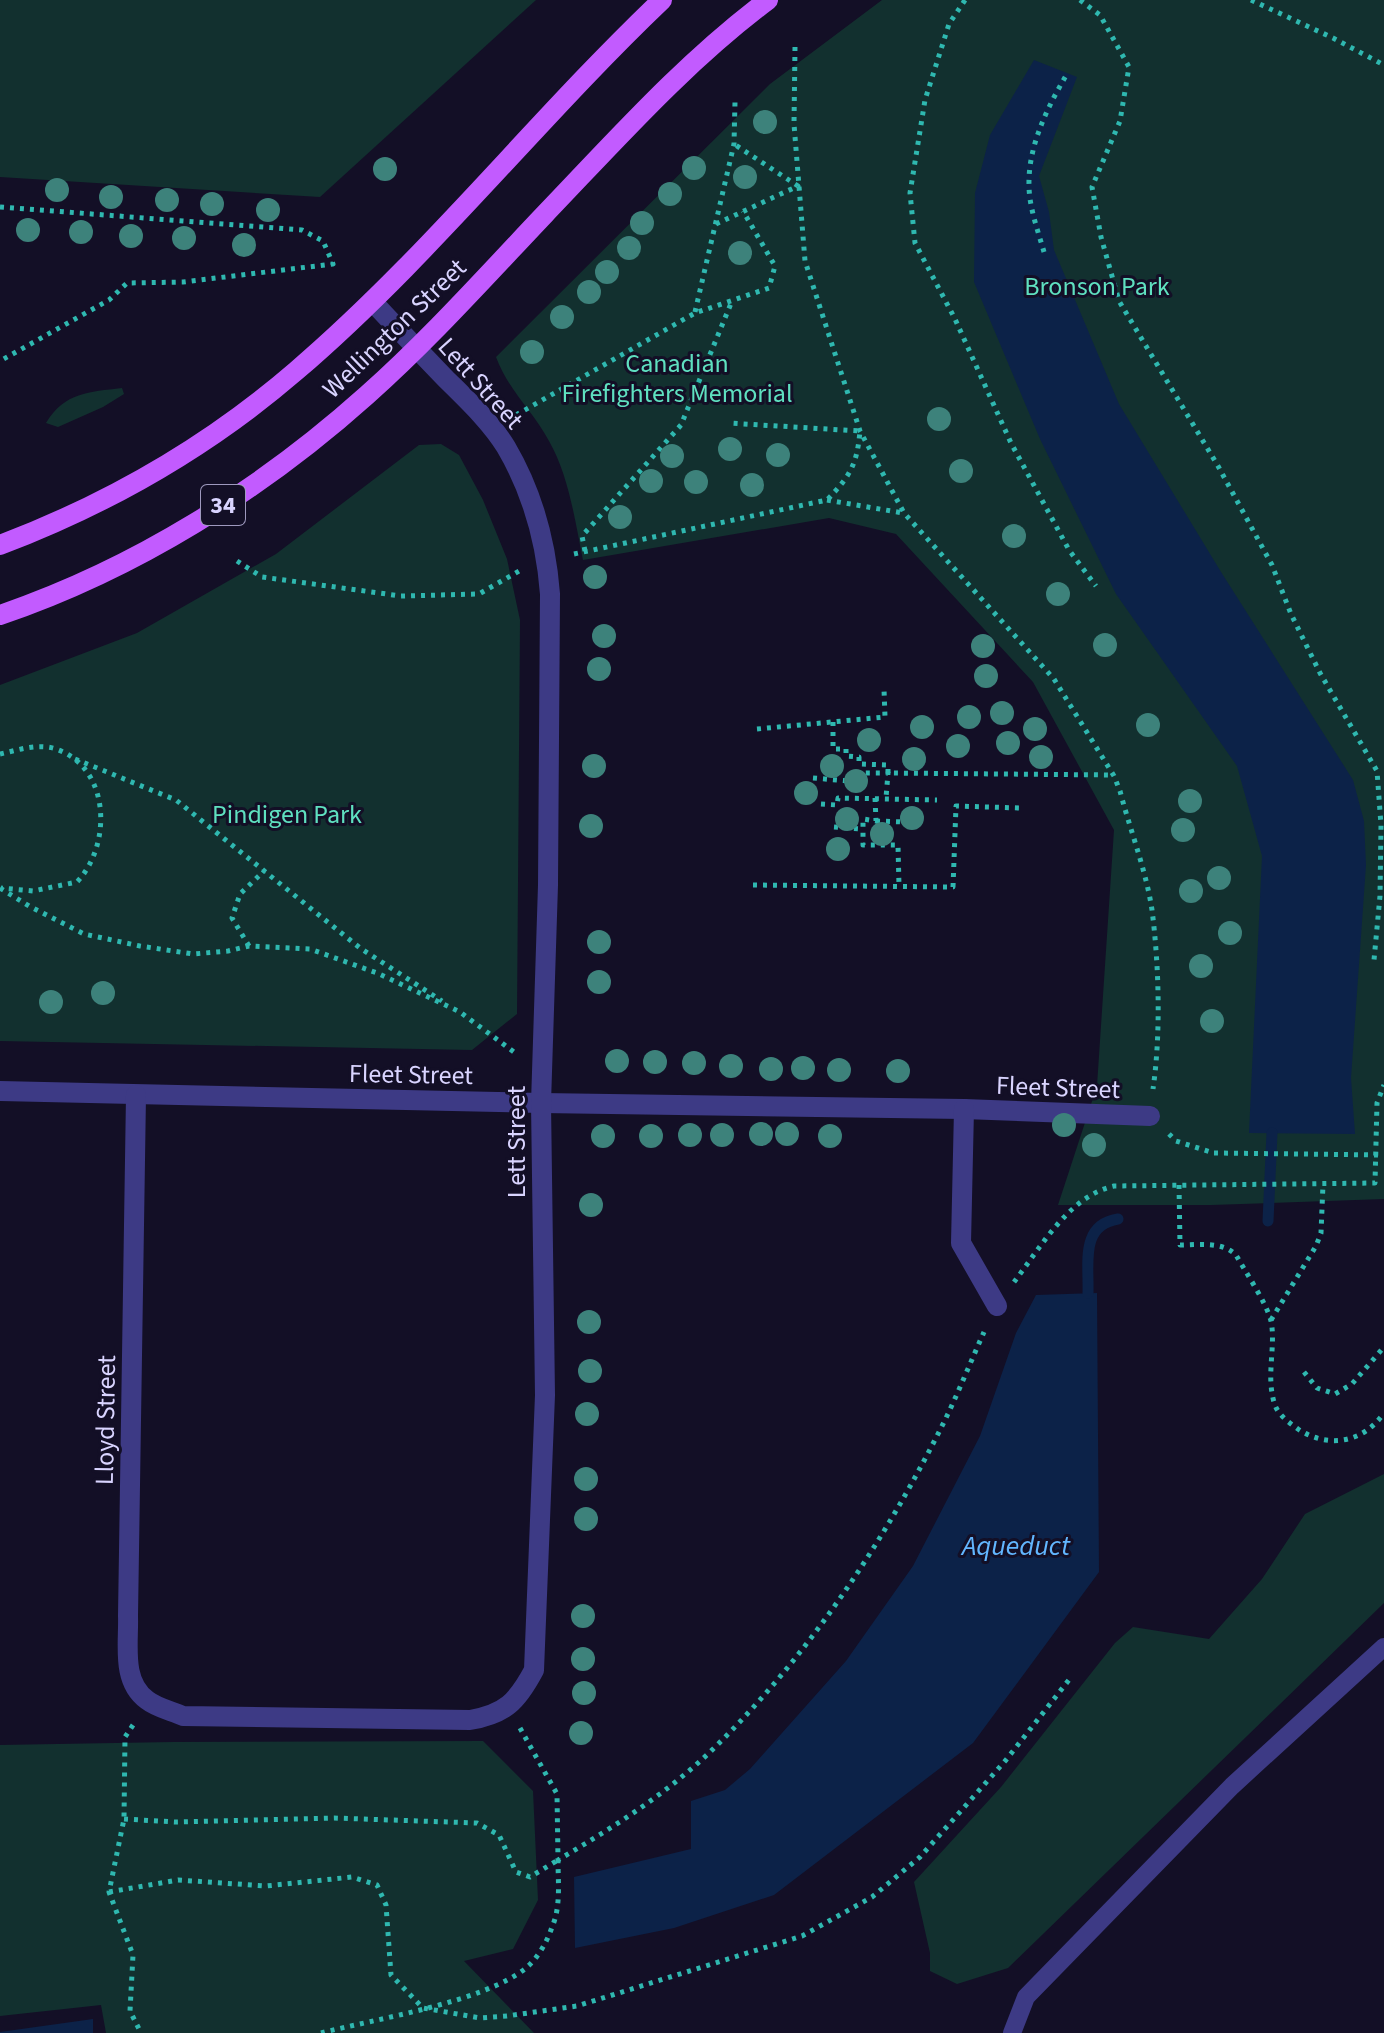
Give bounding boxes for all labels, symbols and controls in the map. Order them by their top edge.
street label: Wellington Street [314,250,475,407]
park label: Bronson Park [1024,268,1170,305]
street label: Lett Street [429,329,532,438]
park label: Canadian Firefighters Memorial [561,345,793,412]
road number: 34 [201,485,245,525]
park label: Pindigen Park [212,796,362,833]
street label: Fleet Street [349,1055,474,1094]
street label: Fleet Street [995,1067,1121,1108]
street label: Lett Street [498,1086,535,1198]
street label: Lloyd Street [86,1354,125,1485]
water label: Aqueduct [960,1526,1071,1566]

